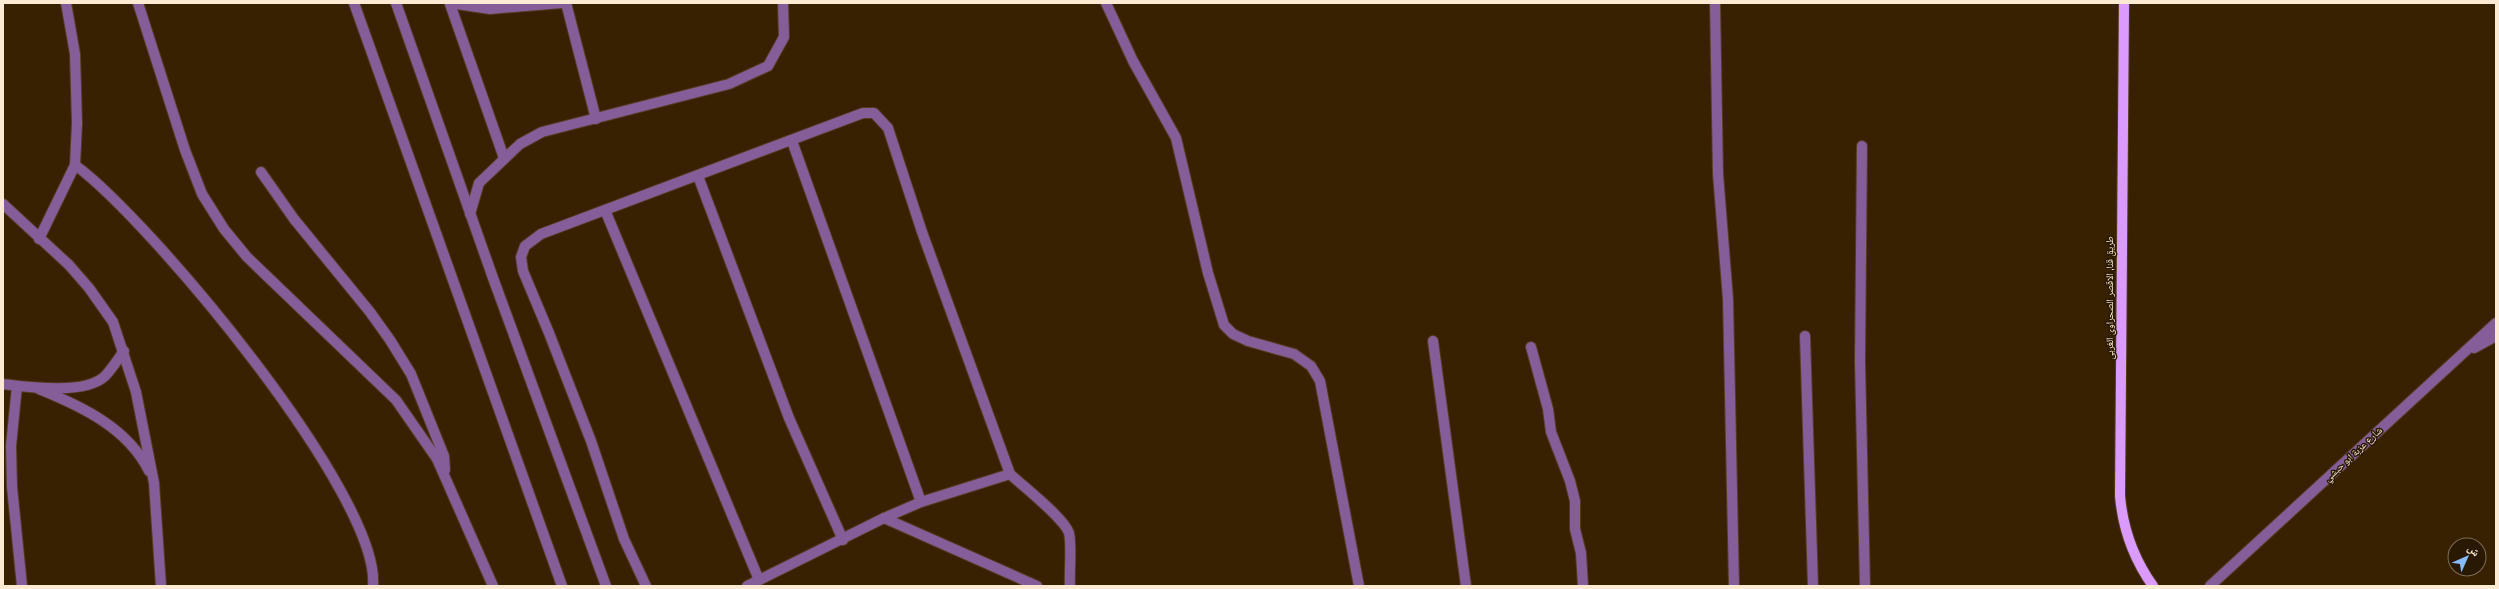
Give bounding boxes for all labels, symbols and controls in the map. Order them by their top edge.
street label: طريق قنا, الاقصر الصحراوى الغربى [2103,236,2116,360]
street label: شارع عزبة ابو حبشي [2321,423,2386,485]
north arrow [2447,537,2487,577]
text: ش [2464,541,2483,560]

